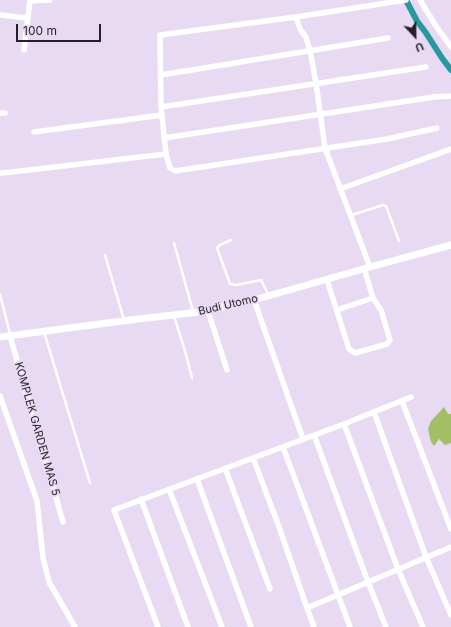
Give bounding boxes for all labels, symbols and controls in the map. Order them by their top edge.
scale bar [18,16,103,42]
north arrow [395,16,435,56]
text: 100 m [23,23,57,38]
text: U [413,39,426,55]
street label: Budi Utomo [197,292,259,318]
street label: KOMPLEK GARDEN MAS 5 [12,361,62,497]

